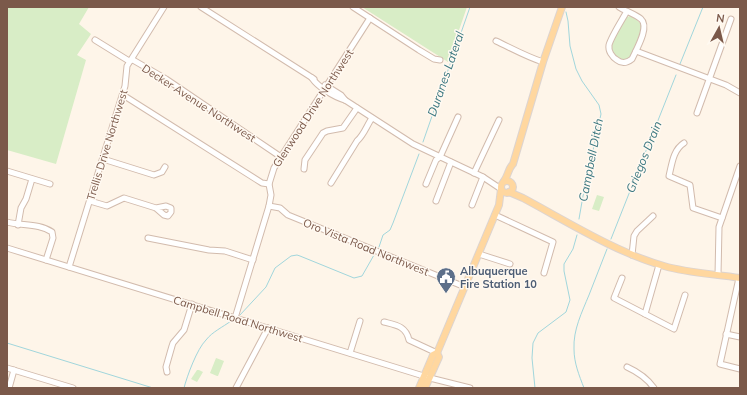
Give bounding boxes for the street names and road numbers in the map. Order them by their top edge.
street label: Glenwood Drive Northwest [270,46,356,170]
street label: Decker Avenue Northwest [139,61,259,145]
street label: Trellis Drive Northwest [83,88,131,202]
street label: Oro Vista Road Northwest [301,215,431,279]
street label: Campbell Road Northwest [172,293,304,345]

